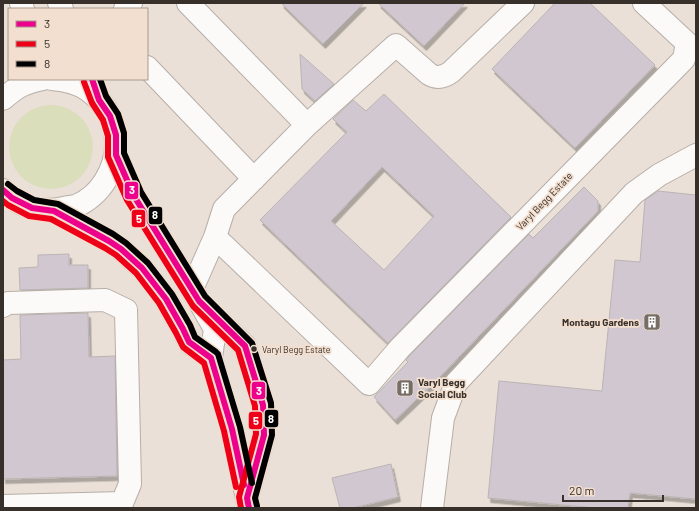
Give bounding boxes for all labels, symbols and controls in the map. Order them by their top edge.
legend [8,8,148,80]
text: 3 [44,16,50,30]
text: 5 [44,36,50,50]
text: 8 [44,56,50,70]
street label: Varyl Begg Estate [513,169,575,233]
line badge: 3 [124,181,139,200]
text: 3 [129,183,135,196]
line badge: 8 [148,206,163,225]
text: 8 [152,208,158,221]
line badge: 5 [131,209,146,228]
text: 5 [136,212,142,225]
building icon: Montagu Gardens [642,312,662,332]
place label: Montagu Gardens [562,316,639,328]
marker: Varyl Begg Estate [249,344,259,354]
place label: Varyl Begg Estate [262,344,331,355]
place label: Varyl Begg Social Club [418,376,467,400]
building icon: Varyl Begg Social Club [395,378,415,398]
line badge: 3 [251,381,266,400]
text: 3 [256,384,262,397]
line badge: 8 [264,409,279,428]
line badge: 5 [248,411,263,430]
text: 8 [268,412,274,425]
text: 5 [253,414,259,427]
scale bar [563,477,663,503]
text: 20 m [569,483,595,497]

